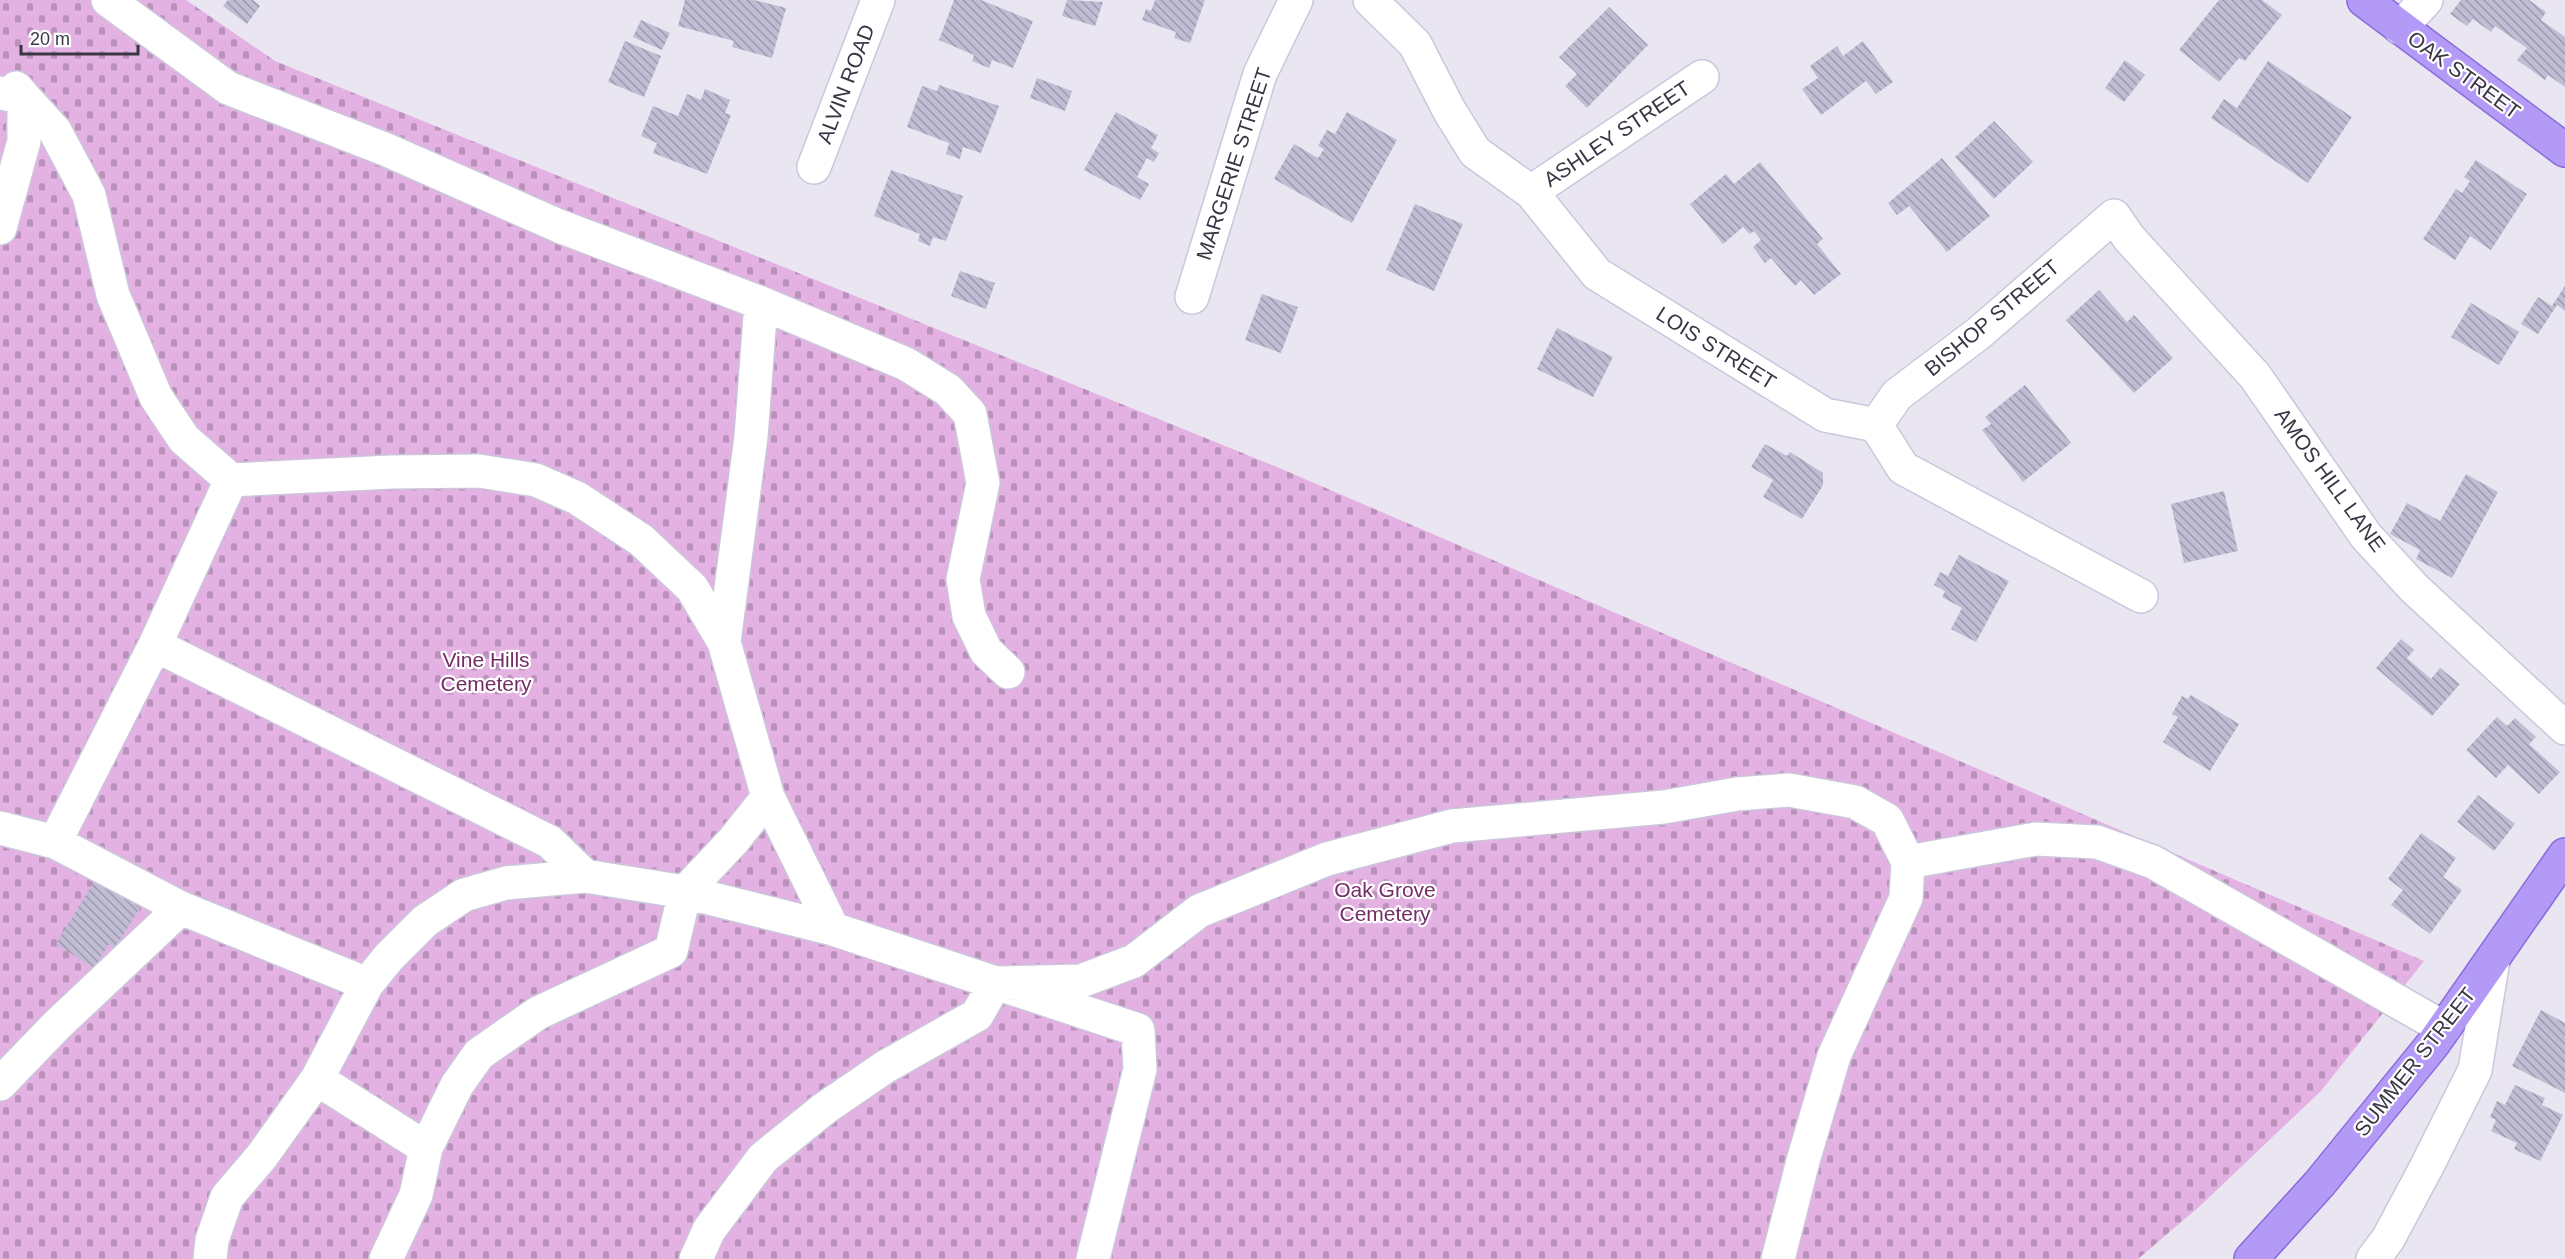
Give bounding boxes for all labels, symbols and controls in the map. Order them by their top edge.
scale bar [21,18,138,56]
street label: ALVIN ROAD [812,21,879,147]
street label: OAK STREET [2404,26,2525,123]
text: 20 m [30,29,70,49]
street label: MARGERIE STREET [1192,65,1276,263]
street label: ASHLEY STREET [1539,76,1694,191]
street label: BISHOP STREET [1920,255,2063,380]
street label: LOIS STREET [1652,302,1780,394]
street label: AMOS HILL LANE [2271,403,2390,556]
park label: Vine Hills Cemetery [440,648,532,695]
park label: Oak Grove Cemetery [1334,878,1436,925]
street label: SUMMER STREET [2350,983,2480,1140]

